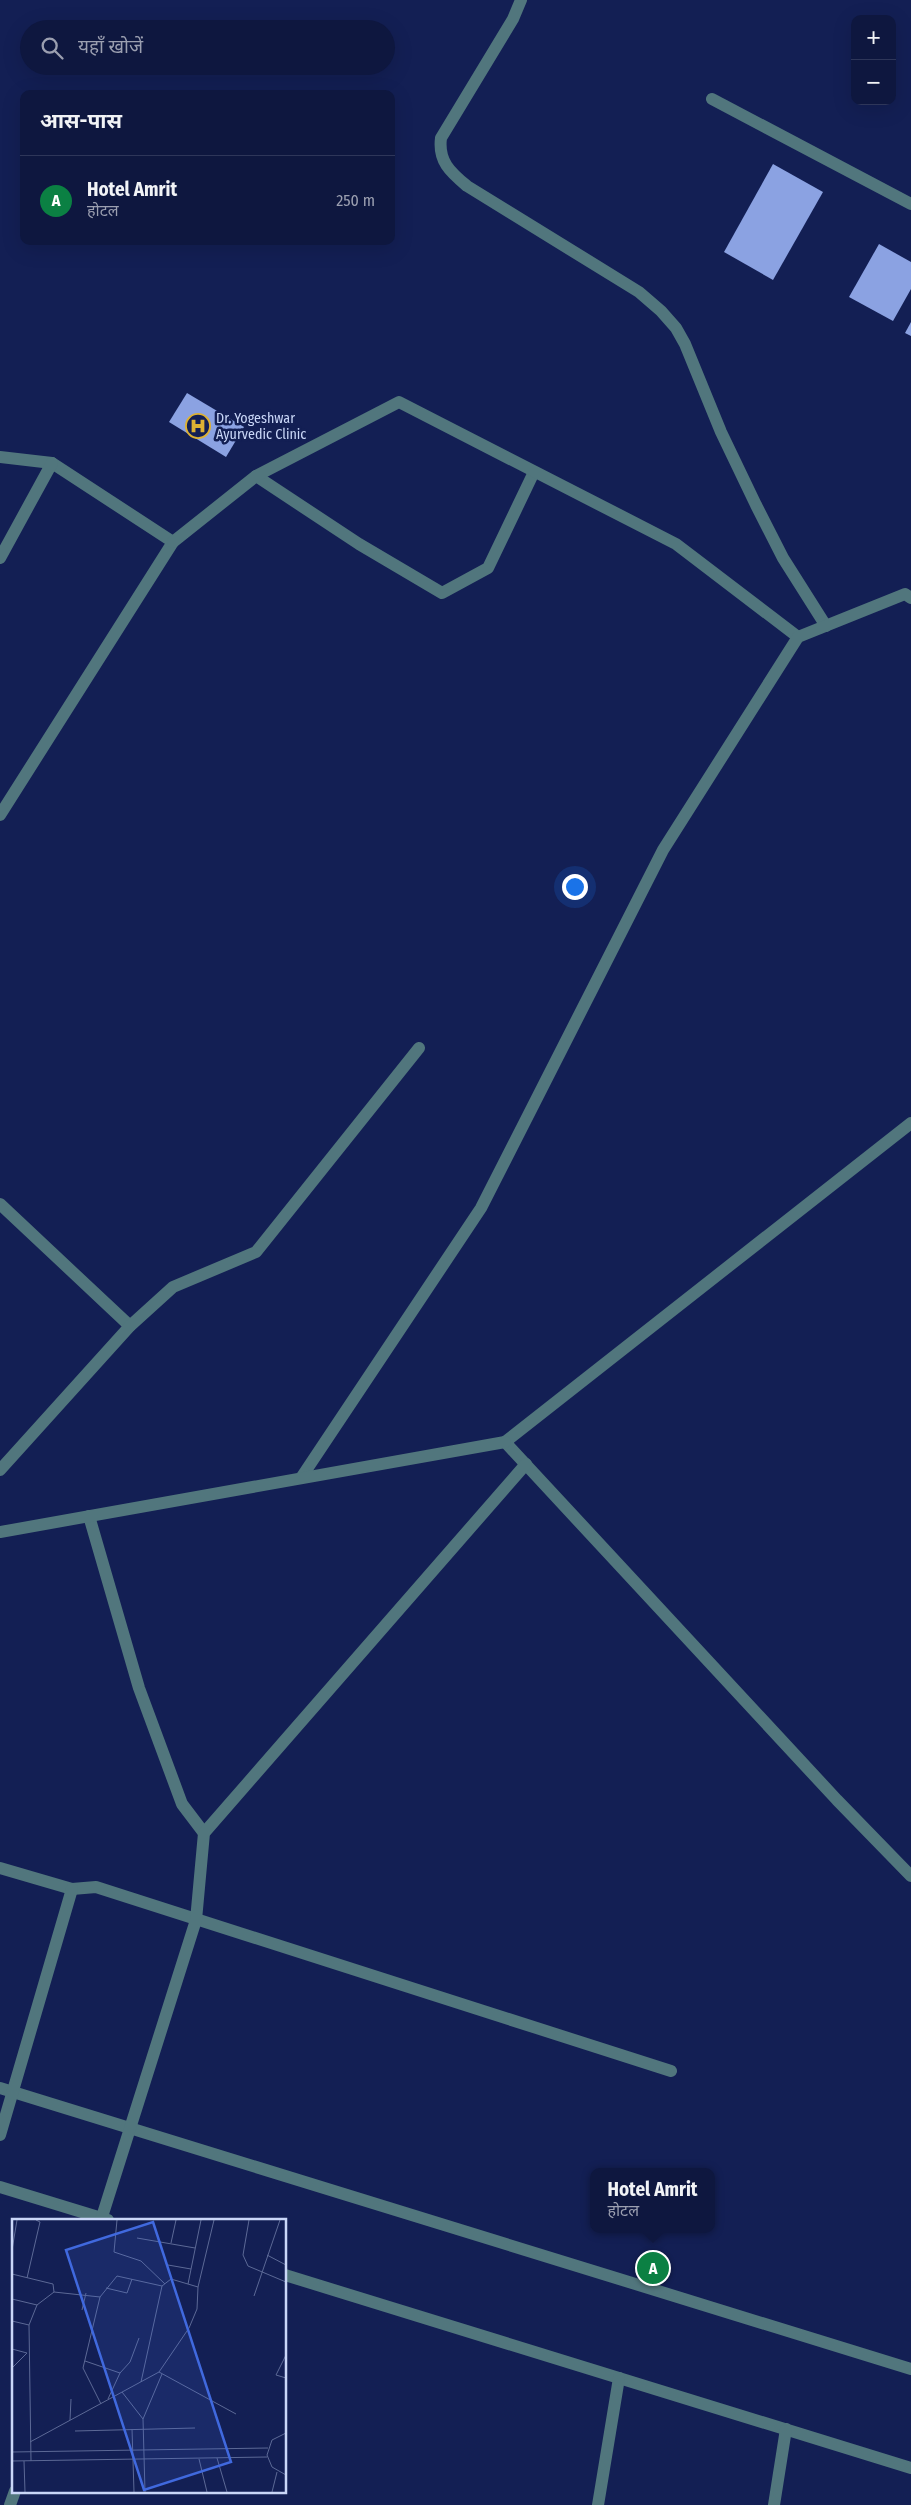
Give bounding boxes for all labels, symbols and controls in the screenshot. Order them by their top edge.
map controls [851,15,896,105]
button: + [851,15,896,60]
search box [20,20,395,75]
icon: search [38,34,66,62]
text: यहाँ खोजें [78,35,143,58]
button: − [851,60,896,105]
text: आस-पास [40,108,122,134]
text: Hotel Amrit [87,178,177,201]
text: A [52,191,60,210]
text: 250 m [336,191,375,210]
text: होटल [87,201,119,220]
place label: Dr. Yogeshwar Ayurvedic Clinic [216,410,306,443]
hospital icon: Dr. Yogeshwar Ayurvedic Clinic [185,413,211,439]
your location [562,874,588,900]
popup [590,2168,715,2233]
text: Hotel Amrit [607,2178,698,2201]
text: होटल [607,2201,639,2220]
inset map [12,2219,286,2492]
pin: A [637,2249,669,2287]

